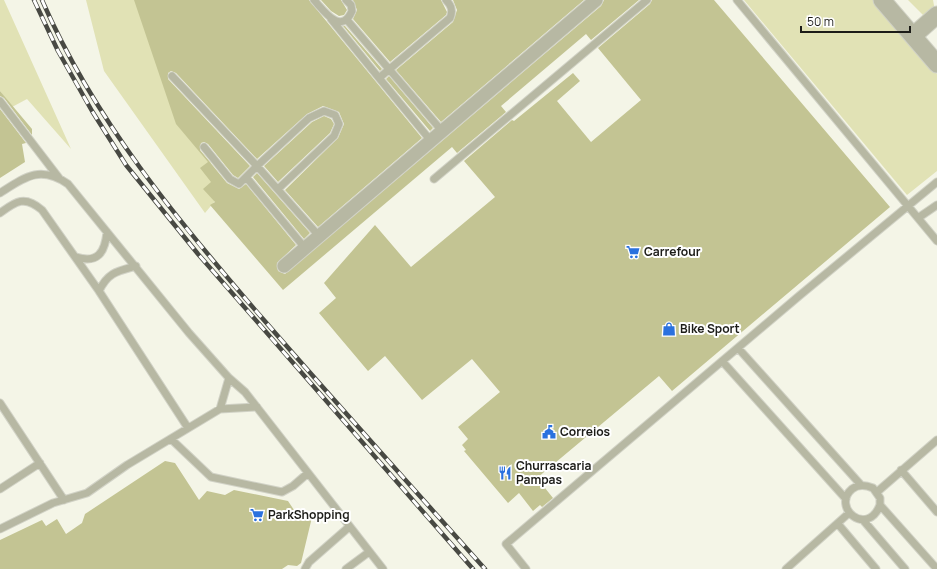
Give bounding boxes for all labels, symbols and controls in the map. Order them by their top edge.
scale bar [801,8,910,34]
text: 50 m [807,13,834,30]
place label: Carrefour [644,243,701,260]
supermarket icon: Carrefour [625,244,641,260]
place label: Bike Sport [680,320,740,337]
shop icon: Bike Sport [661,321,677,337]
place label: Correios [560,423,611,440]
public building icon: Correios [541,424,557,440]
place label: Churrascaria Pampas [516,457,592,488]
restaurant icon: Churrascaria Pampas [497,465,513,481]
place label: ParkShopping [268,506,350,523]
supermarket icon: ParkShopping [249,507,265,523]

